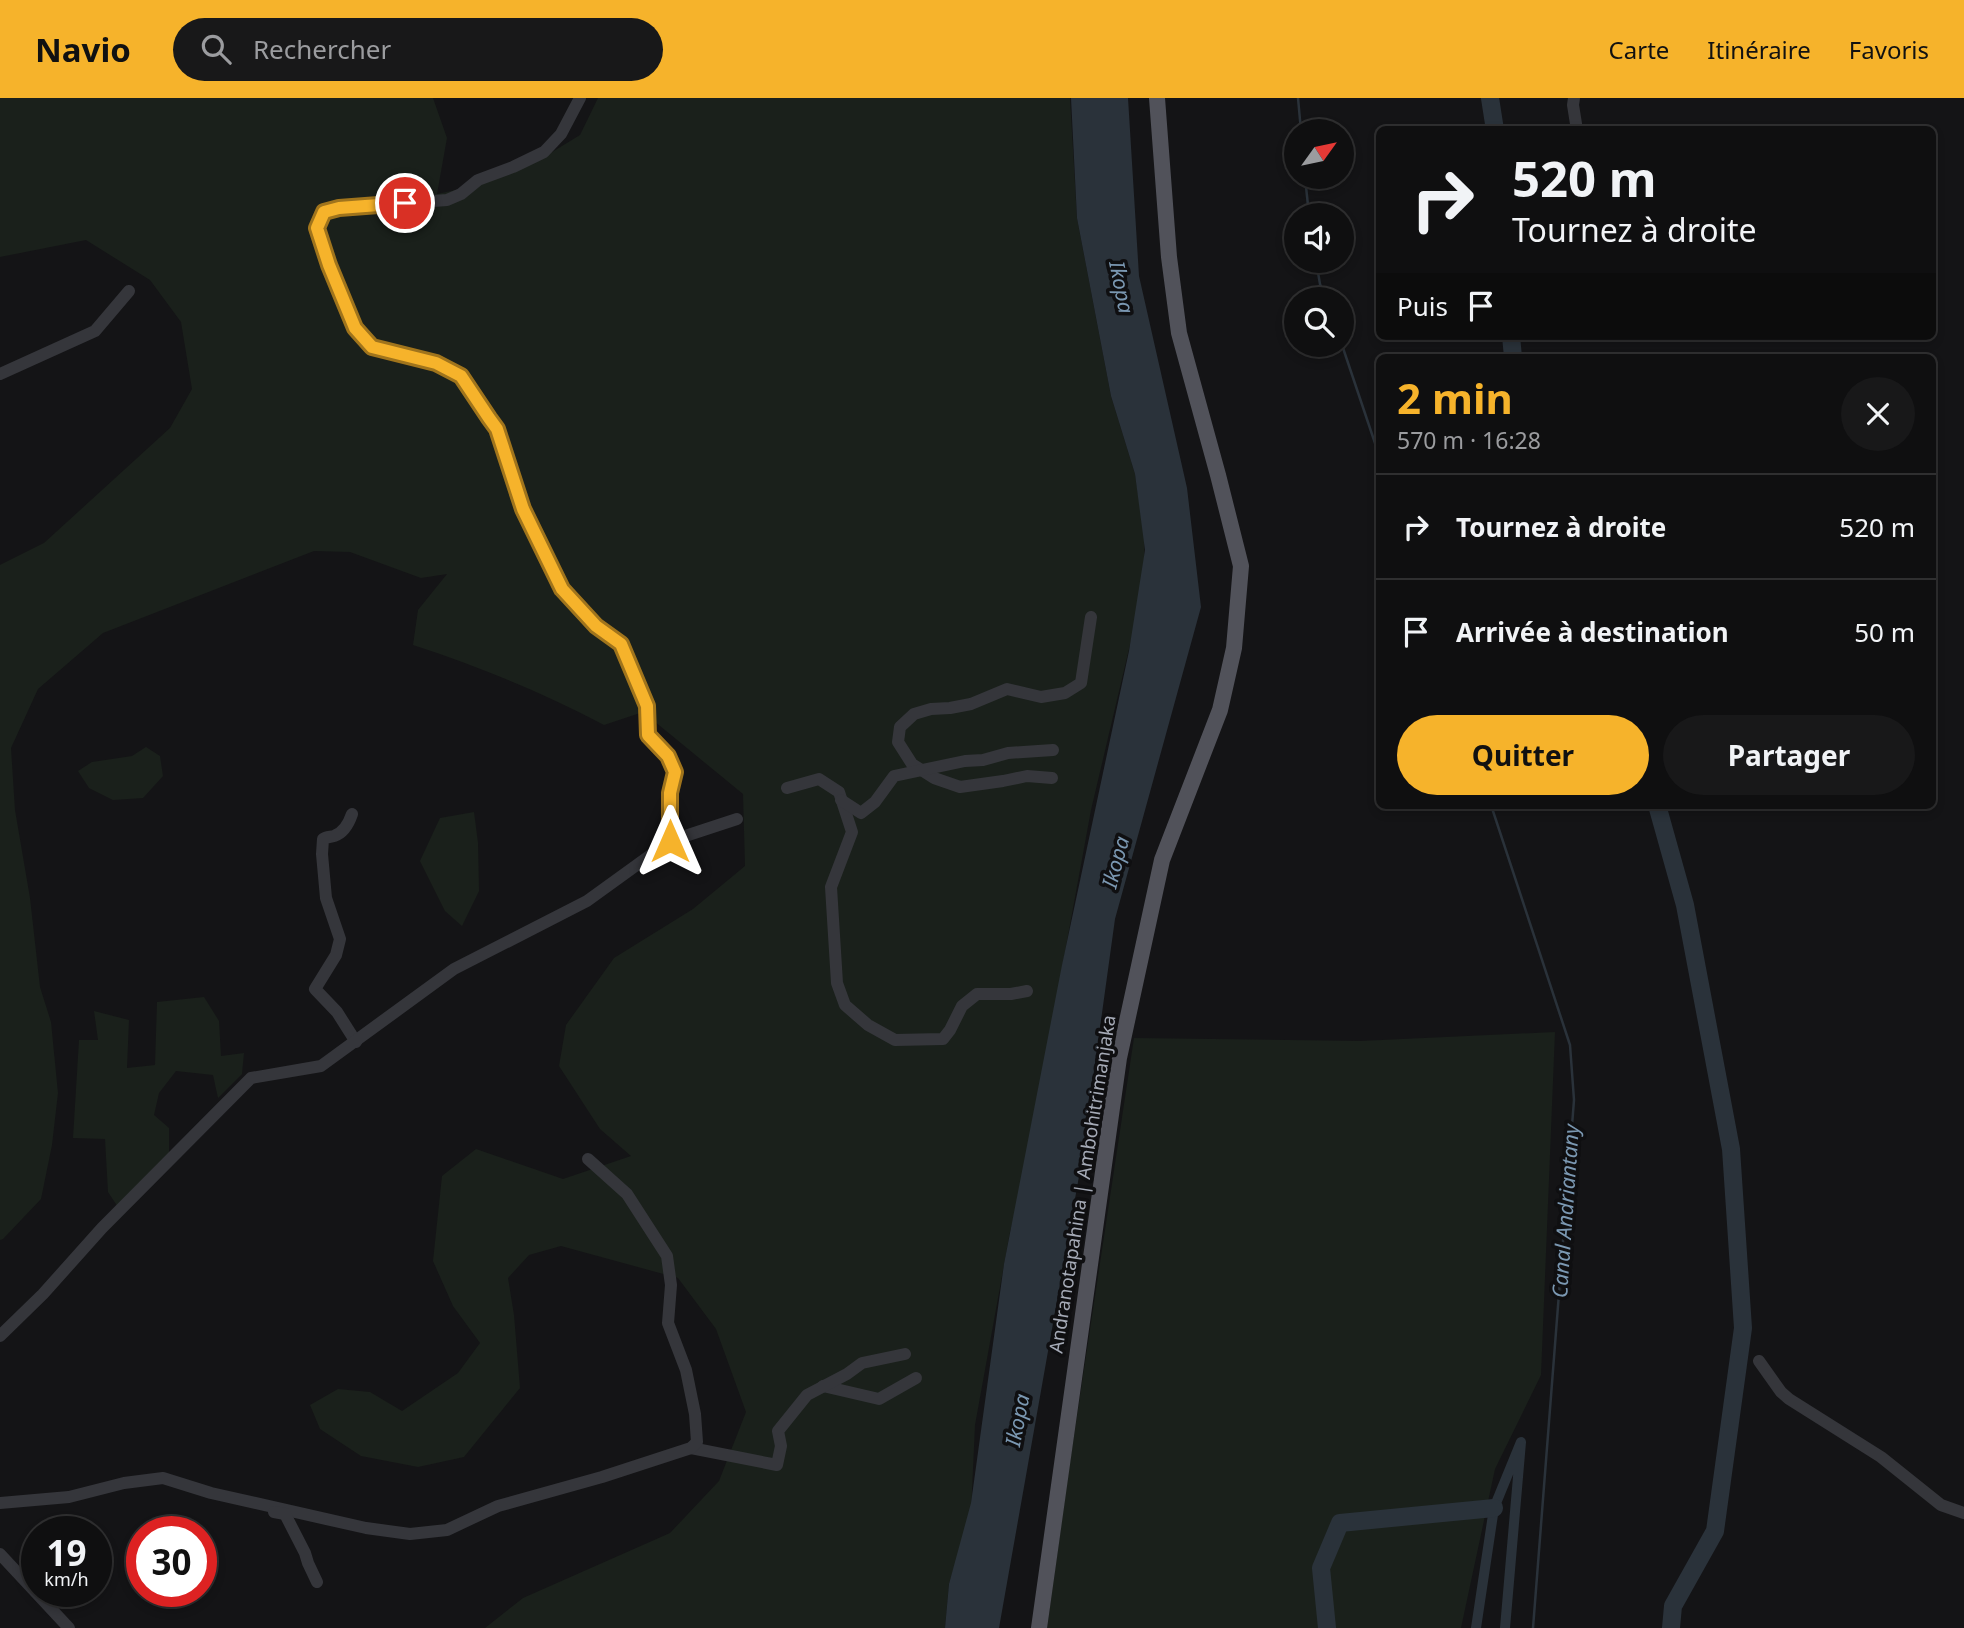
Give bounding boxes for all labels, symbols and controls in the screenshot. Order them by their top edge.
search box [173,18,663,81]
text: Navio [35,27,131,72]
icon: search [197,30,235,68]
text: Rechercher [253,31,391,67]
text: Carte [1609,33,1669,66]
text: Itinéraire [1707,33,1811,66]
text: Favoris [1849,33,1929,66]
north arrow [1284,119,1354,189]
map controls [1284,119,1354,357]
text: 520 m [1512,145,1657,211]
icon: right [1397,154,1488,245]
pin [375,173,435,233]
icon: arrive [386,184,424,222]
button: sound [1284,203,1354,273]
text: Tournez à droite [1512,208,1757,251]
water label: Ikopa [1103,257,1141,316]
button: search [1284,287,1354,357]
icon: arrive [1462,287,1500,325]
text: Puis [1397,288,1448,324]
text: 2 min [1397,369,1513,426]
button: close [1841,377,1915,451]
text: 570 m · 16:28 [1397,424,1541,456]
icon: right [1397,508,1435,546]
text: Tournez à droite [1456,509,1666,545]
text: 520 m [1839,509,1915,545]
icon: arrive [1397,613,1435,651]
text: Arrivée à destination [1456,614,1729,650]
text: 50 m [1854,614,1915,650]
button: Quitter [1397,715,1649,795]
button: Partager [1663,715,1915,795]
position arrow [633,804,707,878]
water label: Ikopa [1094,833,1135,892]
street label: Andranotapahina | Ambohitrimanjaka [1042,1013,1122,1355]
water label: Canal Andriantany [1545,1122,1585,1299]
water label: Ikopa [998,1391,1036,1450]
speed limit sign: 30 [126,1516,217,1607]
text: 19 [46,1529,87,1576]
text: km/h [44,1567,89,1591]

